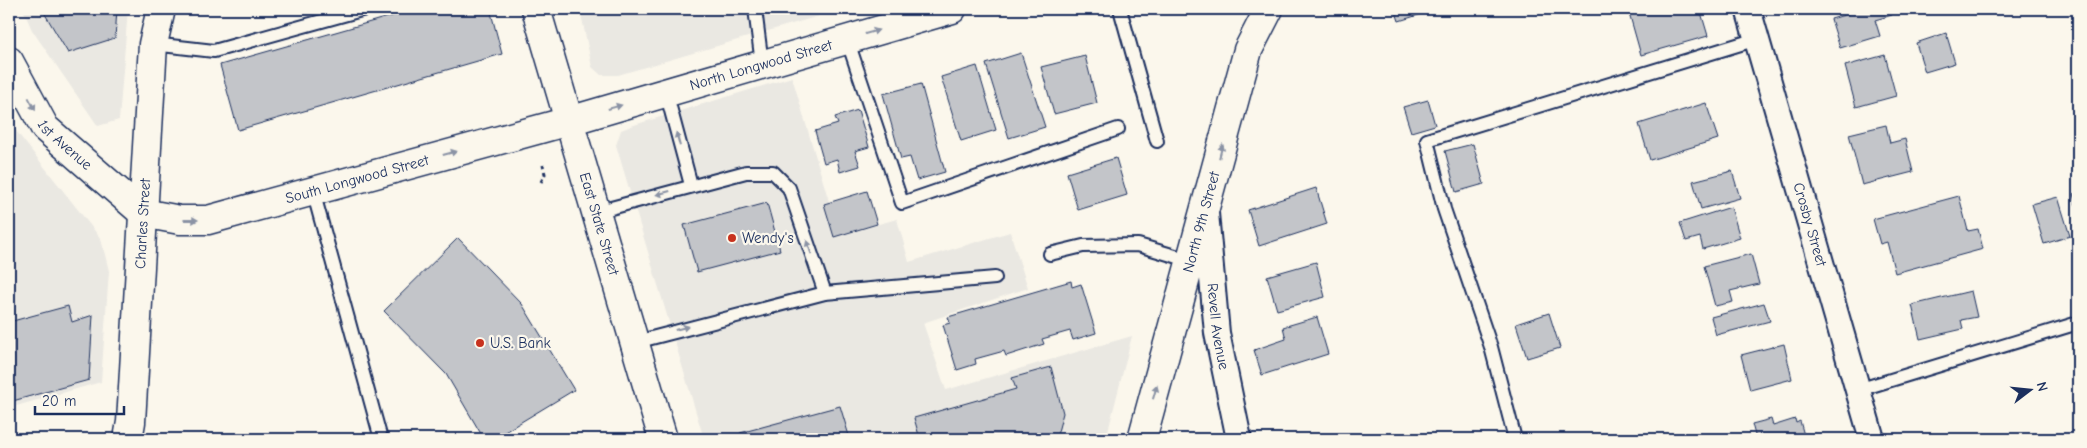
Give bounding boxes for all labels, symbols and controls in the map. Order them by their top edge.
one-way arrow [865,28,880,36]
street label: North Longwood Street [688,35,835,94]
one-way arrow [28,97,36,111]
one-way arrow [608,102,623,110]
street label: 1st Avenue [33,117,96,174]
one-way arrow [674,131,682,146]
one-way arrow [1217,144,1225,159]
one-way arrow [442,149,457,157]
street label: South Longwood Street [283,151,431,207]
street label: North 9th Street [1179,169,1224,274]
street label: East State Street [576,170,623,278]
street label: Charles Street [131,177,154,269]
street label: Crosby Street [1789,180,1831,269]
one-way arrow [656,189,671,197]
one-way arrow [183,216,199,224]
place label: Wendy's [742,229,794,247]
marker: Wendy's [726,232,738,244]
one-way arrow [805,239,813,254]
street label: Revell Avenue [1203,282,1233,372]
one-way arrow [675,324,690,332]
place label: U.S. Bank [490,334,552,352]
marker: U.S. Bank [474,337,486,349]
north arrow [2004,366,2054,416]
text: N [2033,380,2051,393]
scale bar [35,383,124,415]
one-way arrow [1151,385,1159,400]
text: 20 m [42,392,76,410]

